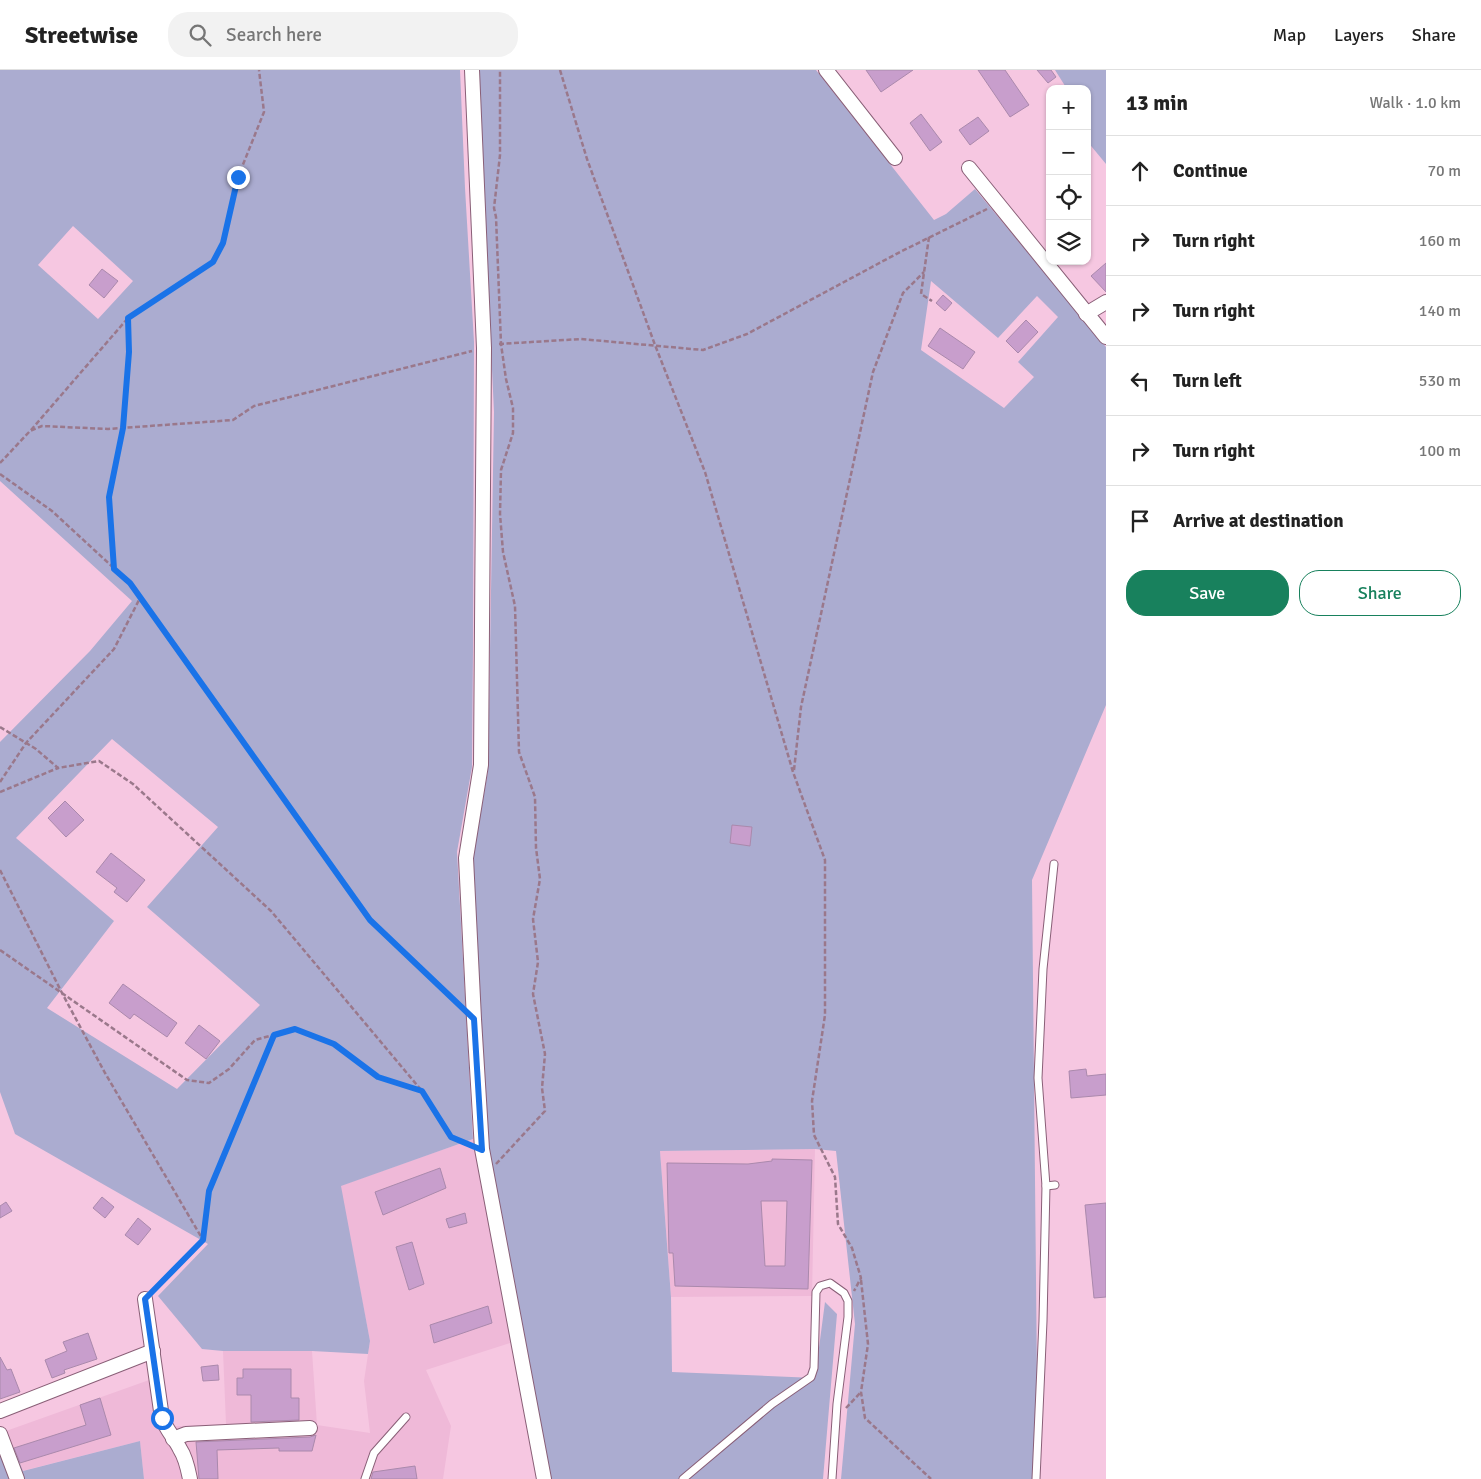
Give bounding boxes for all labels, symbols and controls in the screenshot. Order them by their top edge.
search box [168,12,518,57]
text: Streetwise [25,20,138,50]
icon: search [186,21,214,49]
text: Search here [226,23,322,47]
text: Map [1273,24,1306,46]
text: Layers [1334,24,1384,46]
text: Share [1412,24,1456,46]
map controls [1046,85,1091,265]
button: + [1046,85,1091,130]
text: 13 min [1126,90,1188,116]
text: Walk · 1.0 km [1369,93,1461,113]
button: − [1046,130,1091,175]
icon: ahead [1126,157,1154,185]
text: Continue [1173,159,1248,183]
text: 70 m [1427,161,1461,181]
route end [227,166,250,189]
button: locate [1046,175,1091,220]
button: layers [1046,220,1091,265]
icon: right [1126,227,1154,255]
text: Turn right [1173,229,1255,253]
text: 160 m [1419,231,1461,251]
icon: right [1126,297,1154,325]
text: Turn right [1173,299,1255,323]
text: 140 m [1419,301,1461,321]
icon: left [1126,367,1154,395]
text: Turn left [1173,369,1242,393]
text: 530 m [1419,371,1461,391]
icon: right [1126,437,1154,465]
text: Turn right [1173,439,1255,463]
text: 100 m [1419,441,1461,461]
icon: arrive [1126,507,1154,535]
text: Arrive at destination [1173,509,1344,533]
button: Save [1126,570,1289,616]
button: Share [1299,570,1461,616]
route start [151,1407,174,1430]

